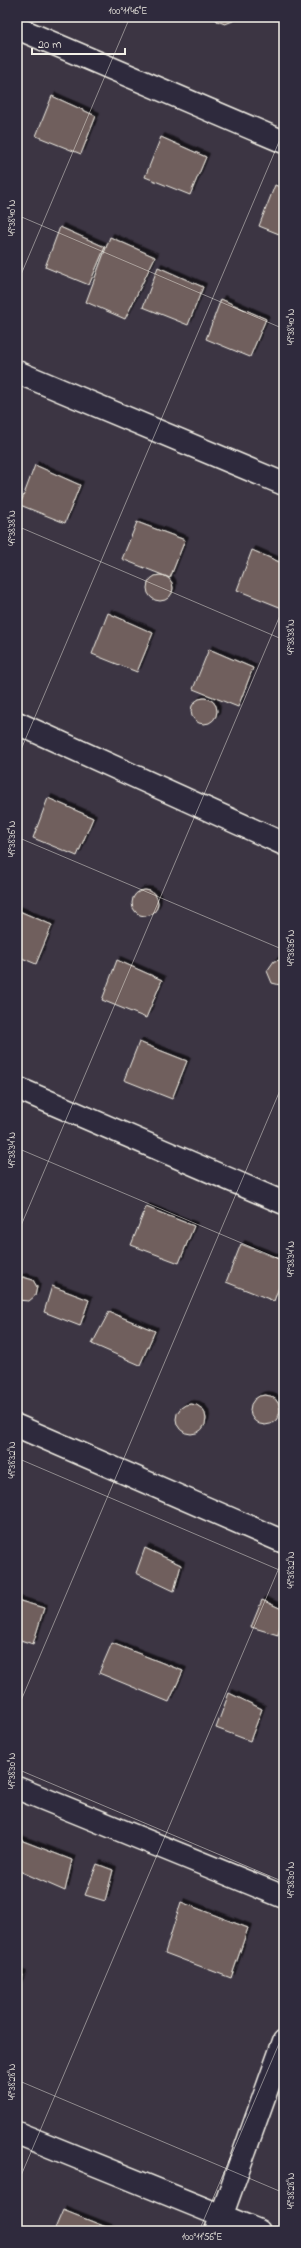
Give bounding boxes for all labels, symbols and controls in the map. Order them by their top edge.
text: 100°11'46"E [109,4,147,19]
scale bar [32,30,125,56]
text: 20 m [38,36,61,54]
text: 49°38'40"N [5,200,20,236]
text: 49°38'40"N [284,309,299,345]
text: 49°38'38"N [5,510,20,546]
text: 49°38'38"N [284,619,299,655]
text: 49°38'36"N [5,821,20,857]
text: 49°38'36"N [284,930,299,966]
text: 49°38'34"N [5,1132,20,1168]
text: 49°38'34"N [284,1241,299,1277]
text: 49°38'32"N [5,1441,20,1478]
text: 49°38'32"N [284,1551,299,1588]
text: 49°38'30"N [5,1753,20,1789]
text: 49°38'30"N [284,1862,299,1898]
text: 49°38'28"N [5,2063,20,2100]
text: 49°38'28"N [284,2172,299,2209]
text: 100°11'56"E [182,2230,222,2245]

